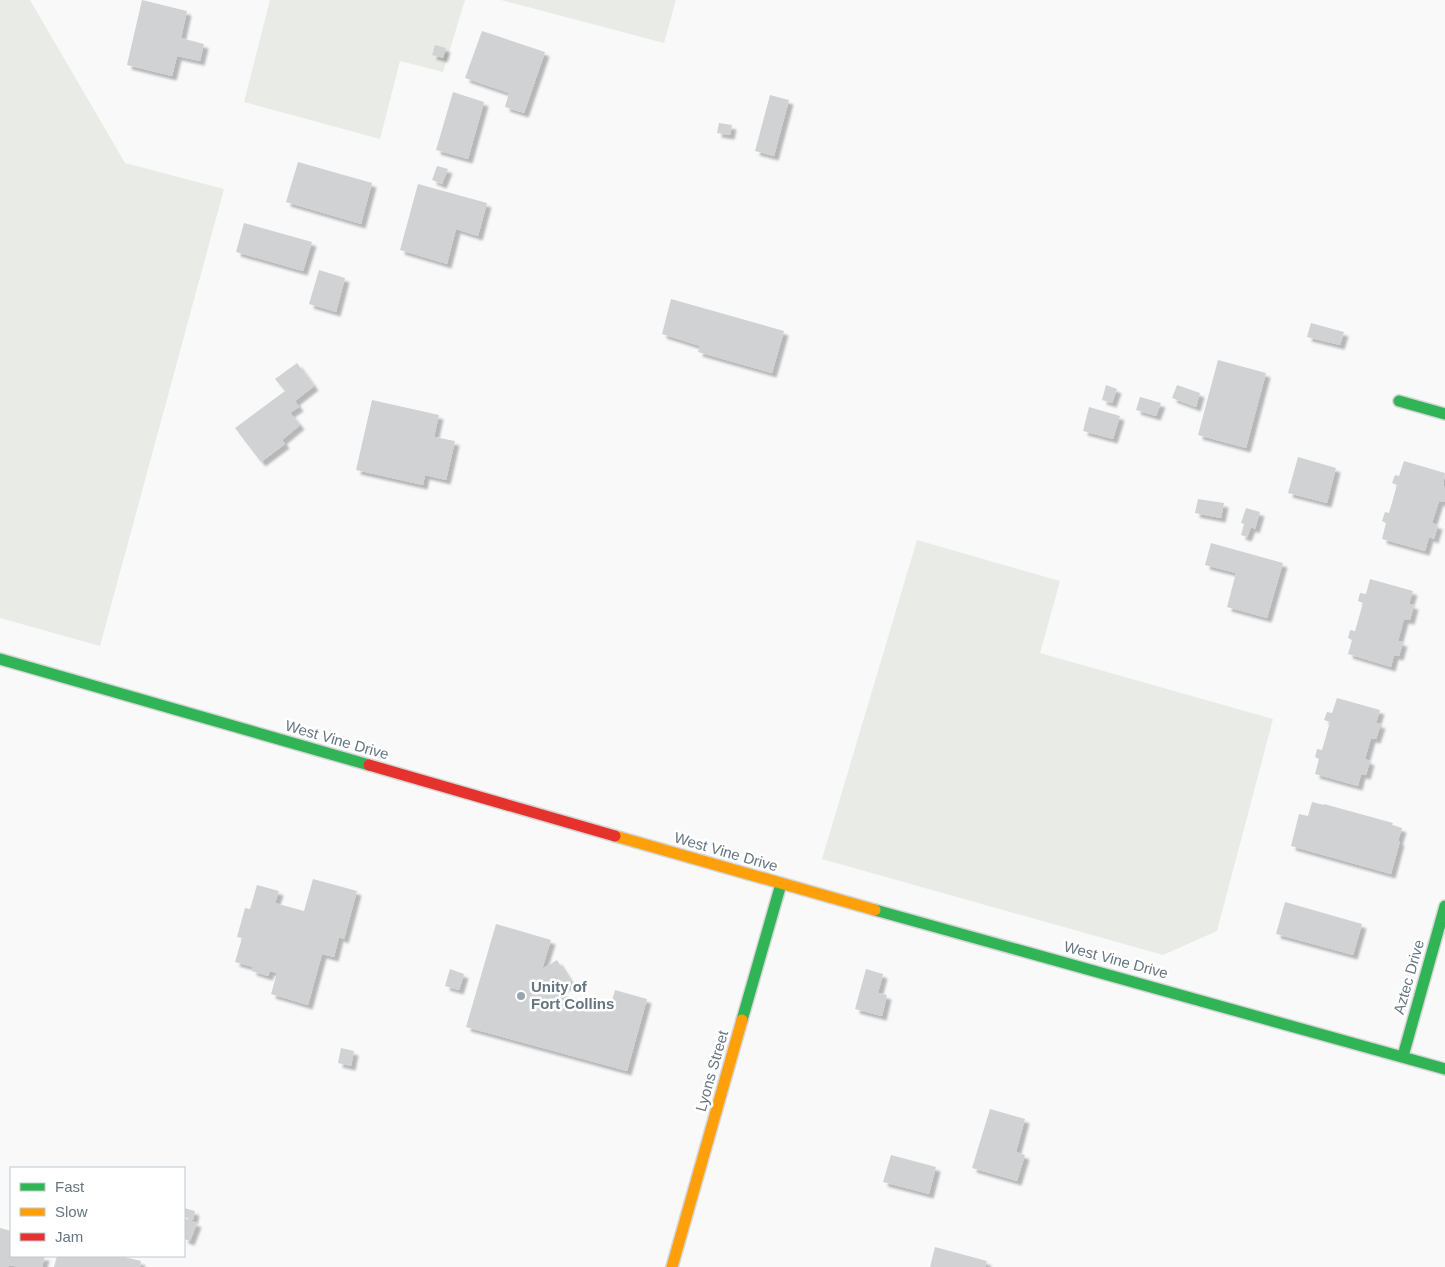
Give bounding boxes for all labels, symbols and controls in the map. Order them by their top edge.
street label: West Vine Drive [283,717,391,762]
street label: West Vine Drive [672,829,780,874]
street label: West Vine Drive [1062,937,1170,982]
street label: Aztec Drive [1390,938,1427,1016]
place label: Unity of Fort Collins [531,978,614,1012]
marker: Unity of Fort Collins [515,990,527,1002]
street label: Lyons Street [692,1028,731,1113]
legend [10,1167,185,1257]
text: Fast [55,1178,85,1195]
text: Slow [55,1203,88,1220]
text: Jam [55,1228,83,1245]

